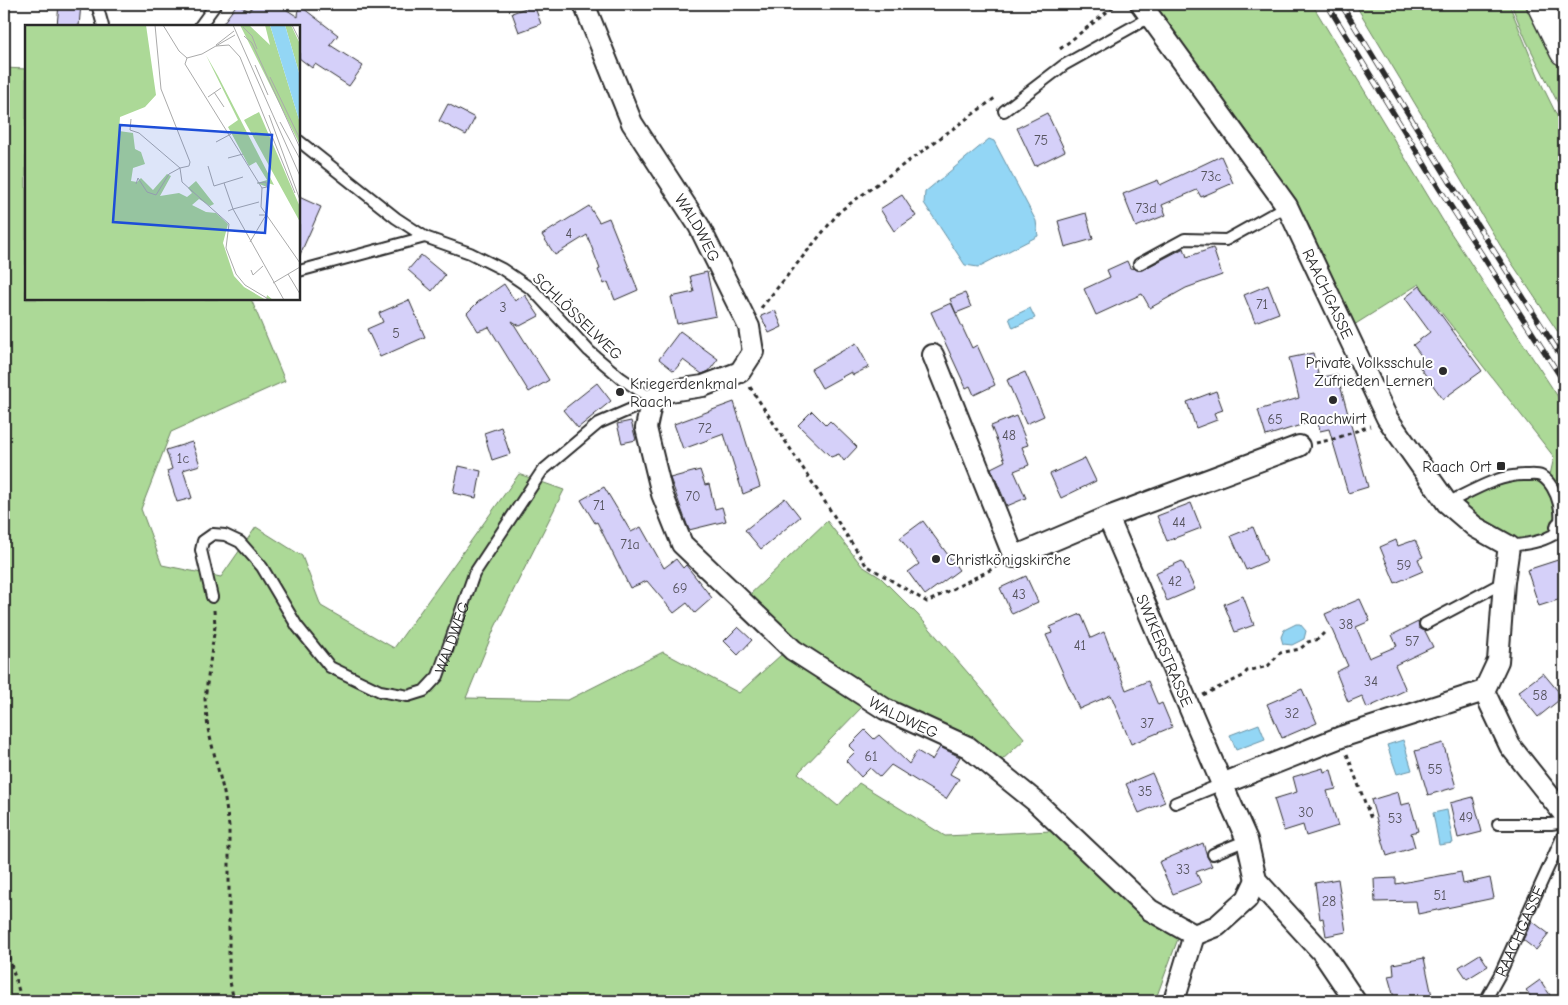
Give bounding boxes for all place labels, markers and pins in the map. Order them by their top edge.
place label: Private Volksschule Zufrieden Lernen [1305,354,1433,390]
marker: Private Volksschule Zufrieden Lernen [1437,365,1449,377]
place label: Kriegerdenkmal Raach [630,375,737,411]
marker: Kriegerdenkmal Raach [614,386,626,398]
marker: Raachwirt [1327,394,1339,406]
place label: Raachwirt [1300,410,1367,428]
place label: Raach Ort [1422,458,1491,476]
marker: Raach Ort [1495,460,1507,472]
place label: Christkönigskirche [946,551,1071,569]
marker: Christkönigskirche [930,553,942,565]

